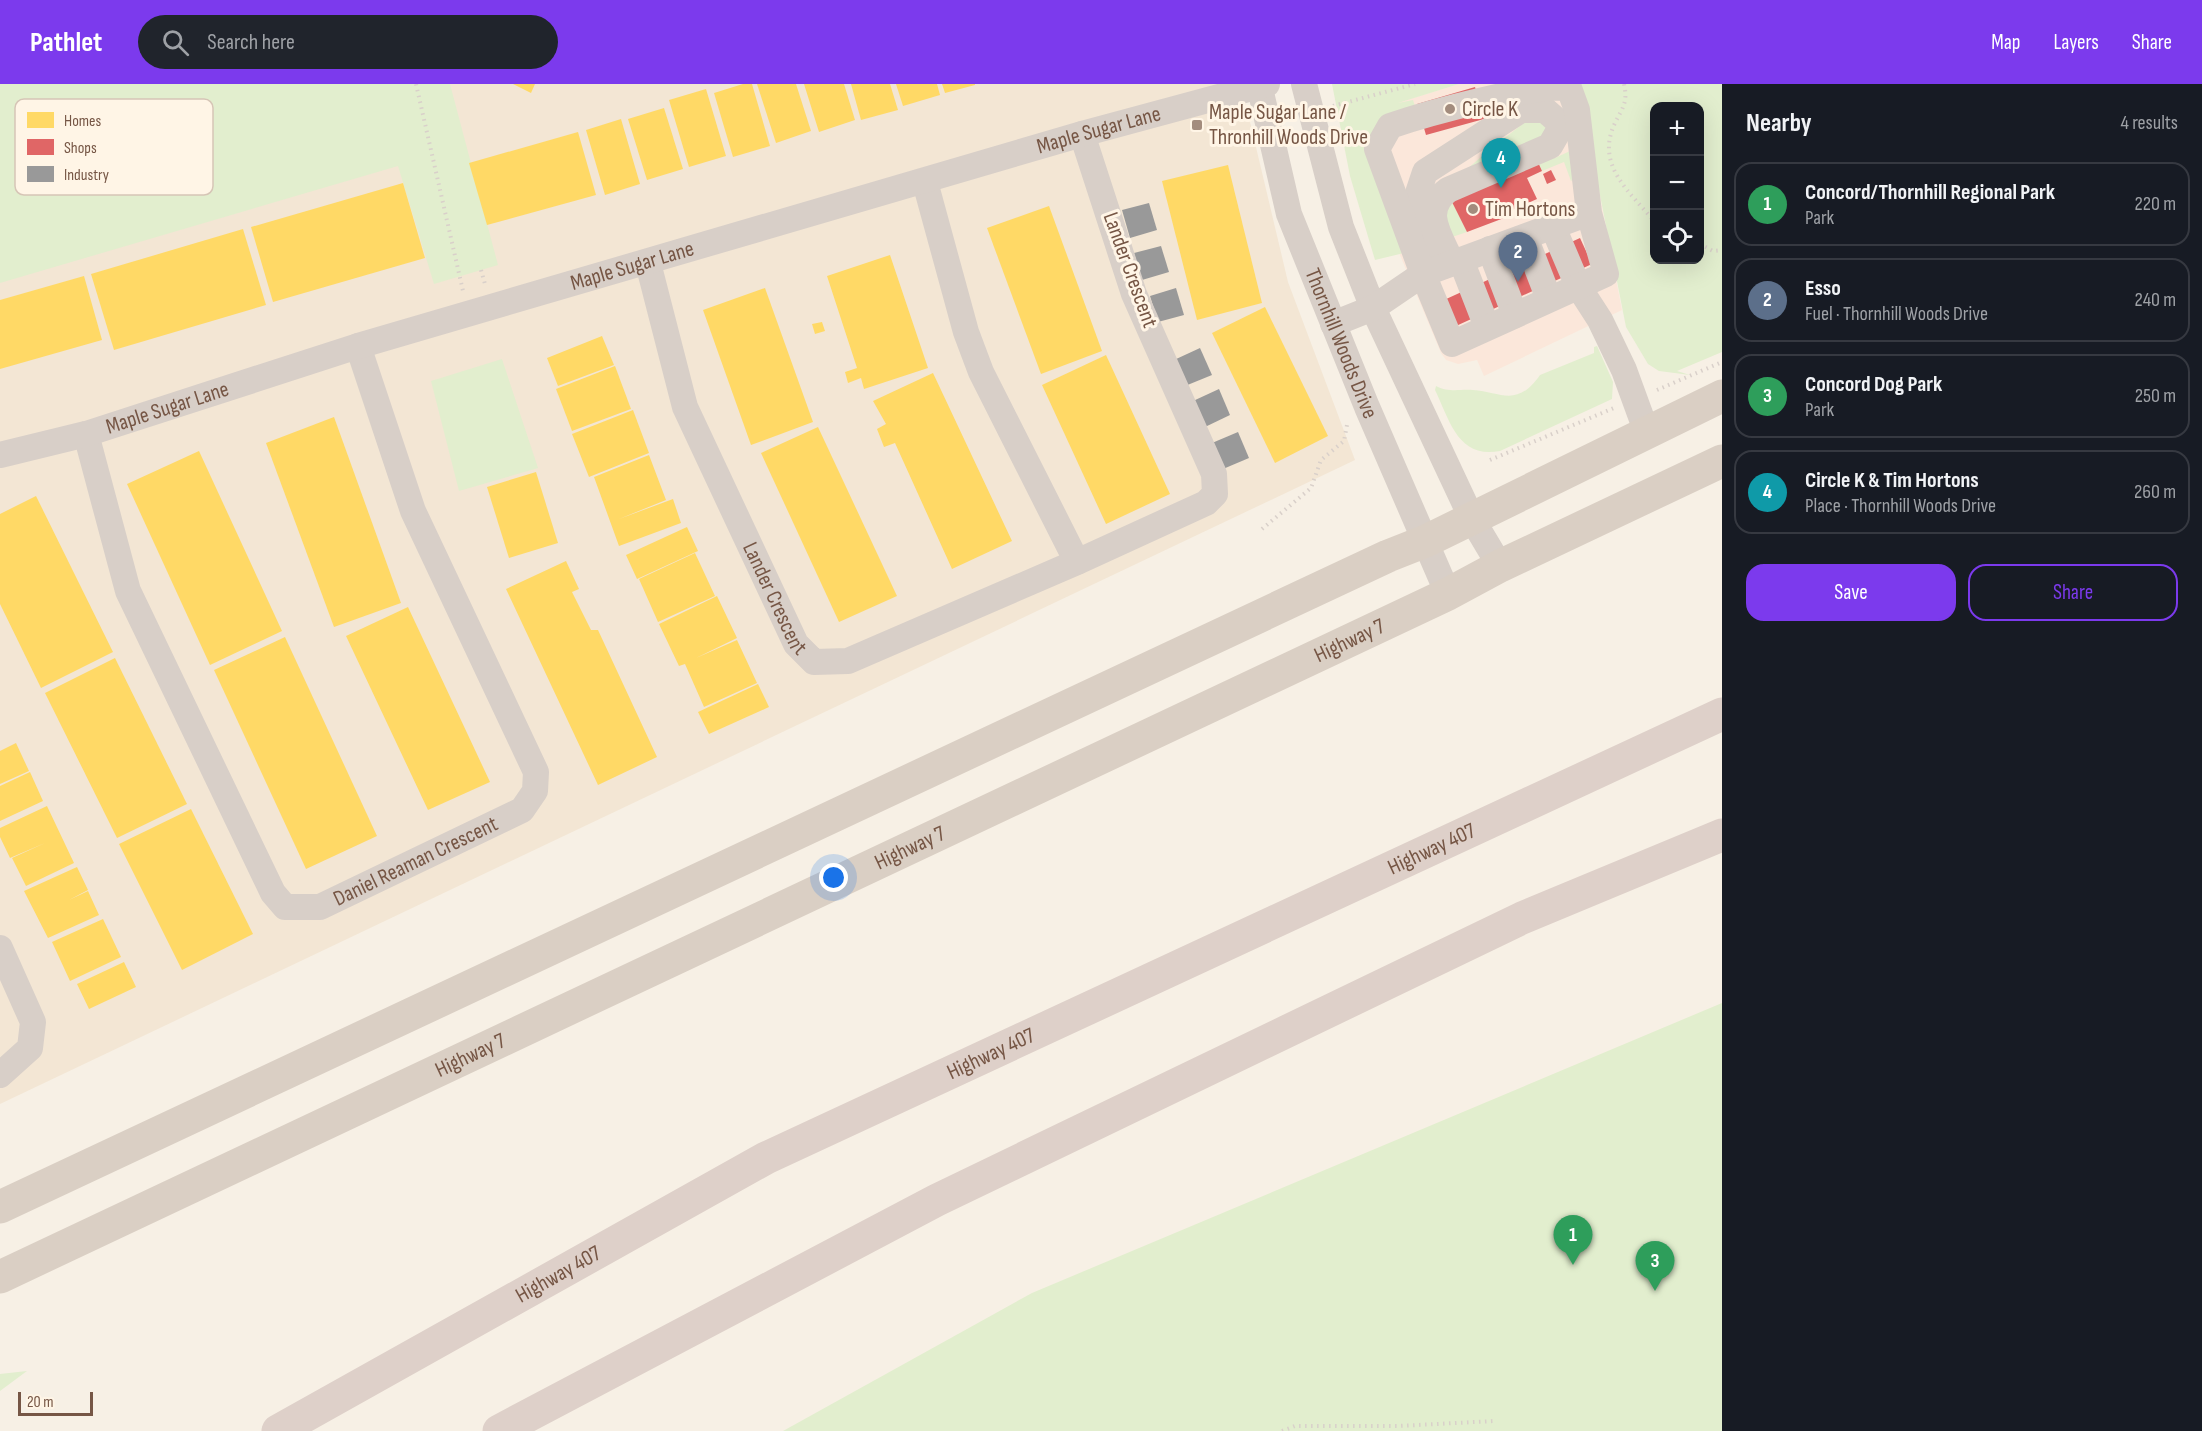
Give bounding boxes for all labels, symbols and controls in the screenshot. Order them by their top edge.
search box [138,15,558,69]
text: Pathlet [30,26,102,59]
icon: search [159,26,192,59]
text: Search here [207,29,295,56]
text: Map [1991,30,2020,55]
text: Layers [2053,30,2099,55]
text: Share [2132,30,2172,55]
place label: Circle K [1462,96,1518,123]
legend [15,99,213,195]
place label: Maple Sugar Lane / Thronhill Woods Drive [1209,99,1368,151]
street label: Maple Sugar Lane [1034,100,1164,160]
marker: Circle K [1443,102,1457,116]
map controls [1650,102,1704,264]
button: + [1650,102,1704,156]
text: Nearby [1746,108,1812,139]
text: 4 results [2121,111,2178,135]
text: Homes [64,112,101,131]
marker: Maple Sugar Lane / Thronhill Woods Drive [1190,118,1204,132]
pin: 4 [1482,138,1520,188]
text: Shops [64,139,97,158]
button: − [1650,156,1704,210]
text: Industry [64,166,109,185]
text: Concord/Thornhill Regional Park [1805,179,2055,206]
text: 1 [1764,192,1771,216]
text: 220 m [2135,192,2176,216]
place label: Tim Hortons [1485,196,1576,223]
marker: Tim Hortons [1466,202,1480,216]
text: Park [1805,206,1834,230]
street label: Lander Crescent [1097,209,1163,332]
button: locate [1650,210,1704,264]
pin: 2 [1498,232,1538,282]
street label: Maple Sugar Lane [567,235,697,297]
street label: Thornhill Woods Drive [1299,264,1384,423]
text: Esso [1805,275,1841,302]
text: 2 [1763,288,1772,312]
text: 240 m [2135,288,2176,312]
text: Fuel · Thornhill Woods Drive [1805,302,1988,326]
text: Concord Dog Park [1805,371,1942,398]
street label: Maple Sugar Lane [103,375,232,440]
text: 3 [1763,384,1772,408]
text: 250 m [2135,384,2176,408]
text: Park [1805,398,1834,422]
text: Circle K & Tim Hortons [1805,467,1979,494]
text: 4 [1763,480,1772,504]
text: 260 m [2134,480,2176,504]
text: Place · Thornhill Woods Drive [1805,494,1996,518]
street label: Lander Crescent [737,538,813,661]
button: Save [1746,564,1956,621]
button: Share [1968,564,2178,621]
street label: Highway 7 [1310,612,1389,669]
street label: Daniel Reaman Crescent [329,810,502,912]
street label: Highway 407 [1383,817,1480,881]
street label: Highway 7 [870,820,950,876]
your location [819,863,848,892]
street label: Highway 407 [943,1022,1039,1086]
street label: Highway 7 [431,1027,510,1083]
pin: 1 [1554,1216,1592,1265]
street label: Highway 407 [511,1240,606,1309]
pin: 3 [1636,1242,1674,1291]
scale bar [18,1389,93,1416]
text: 20 m [27,1393,54,1412]

